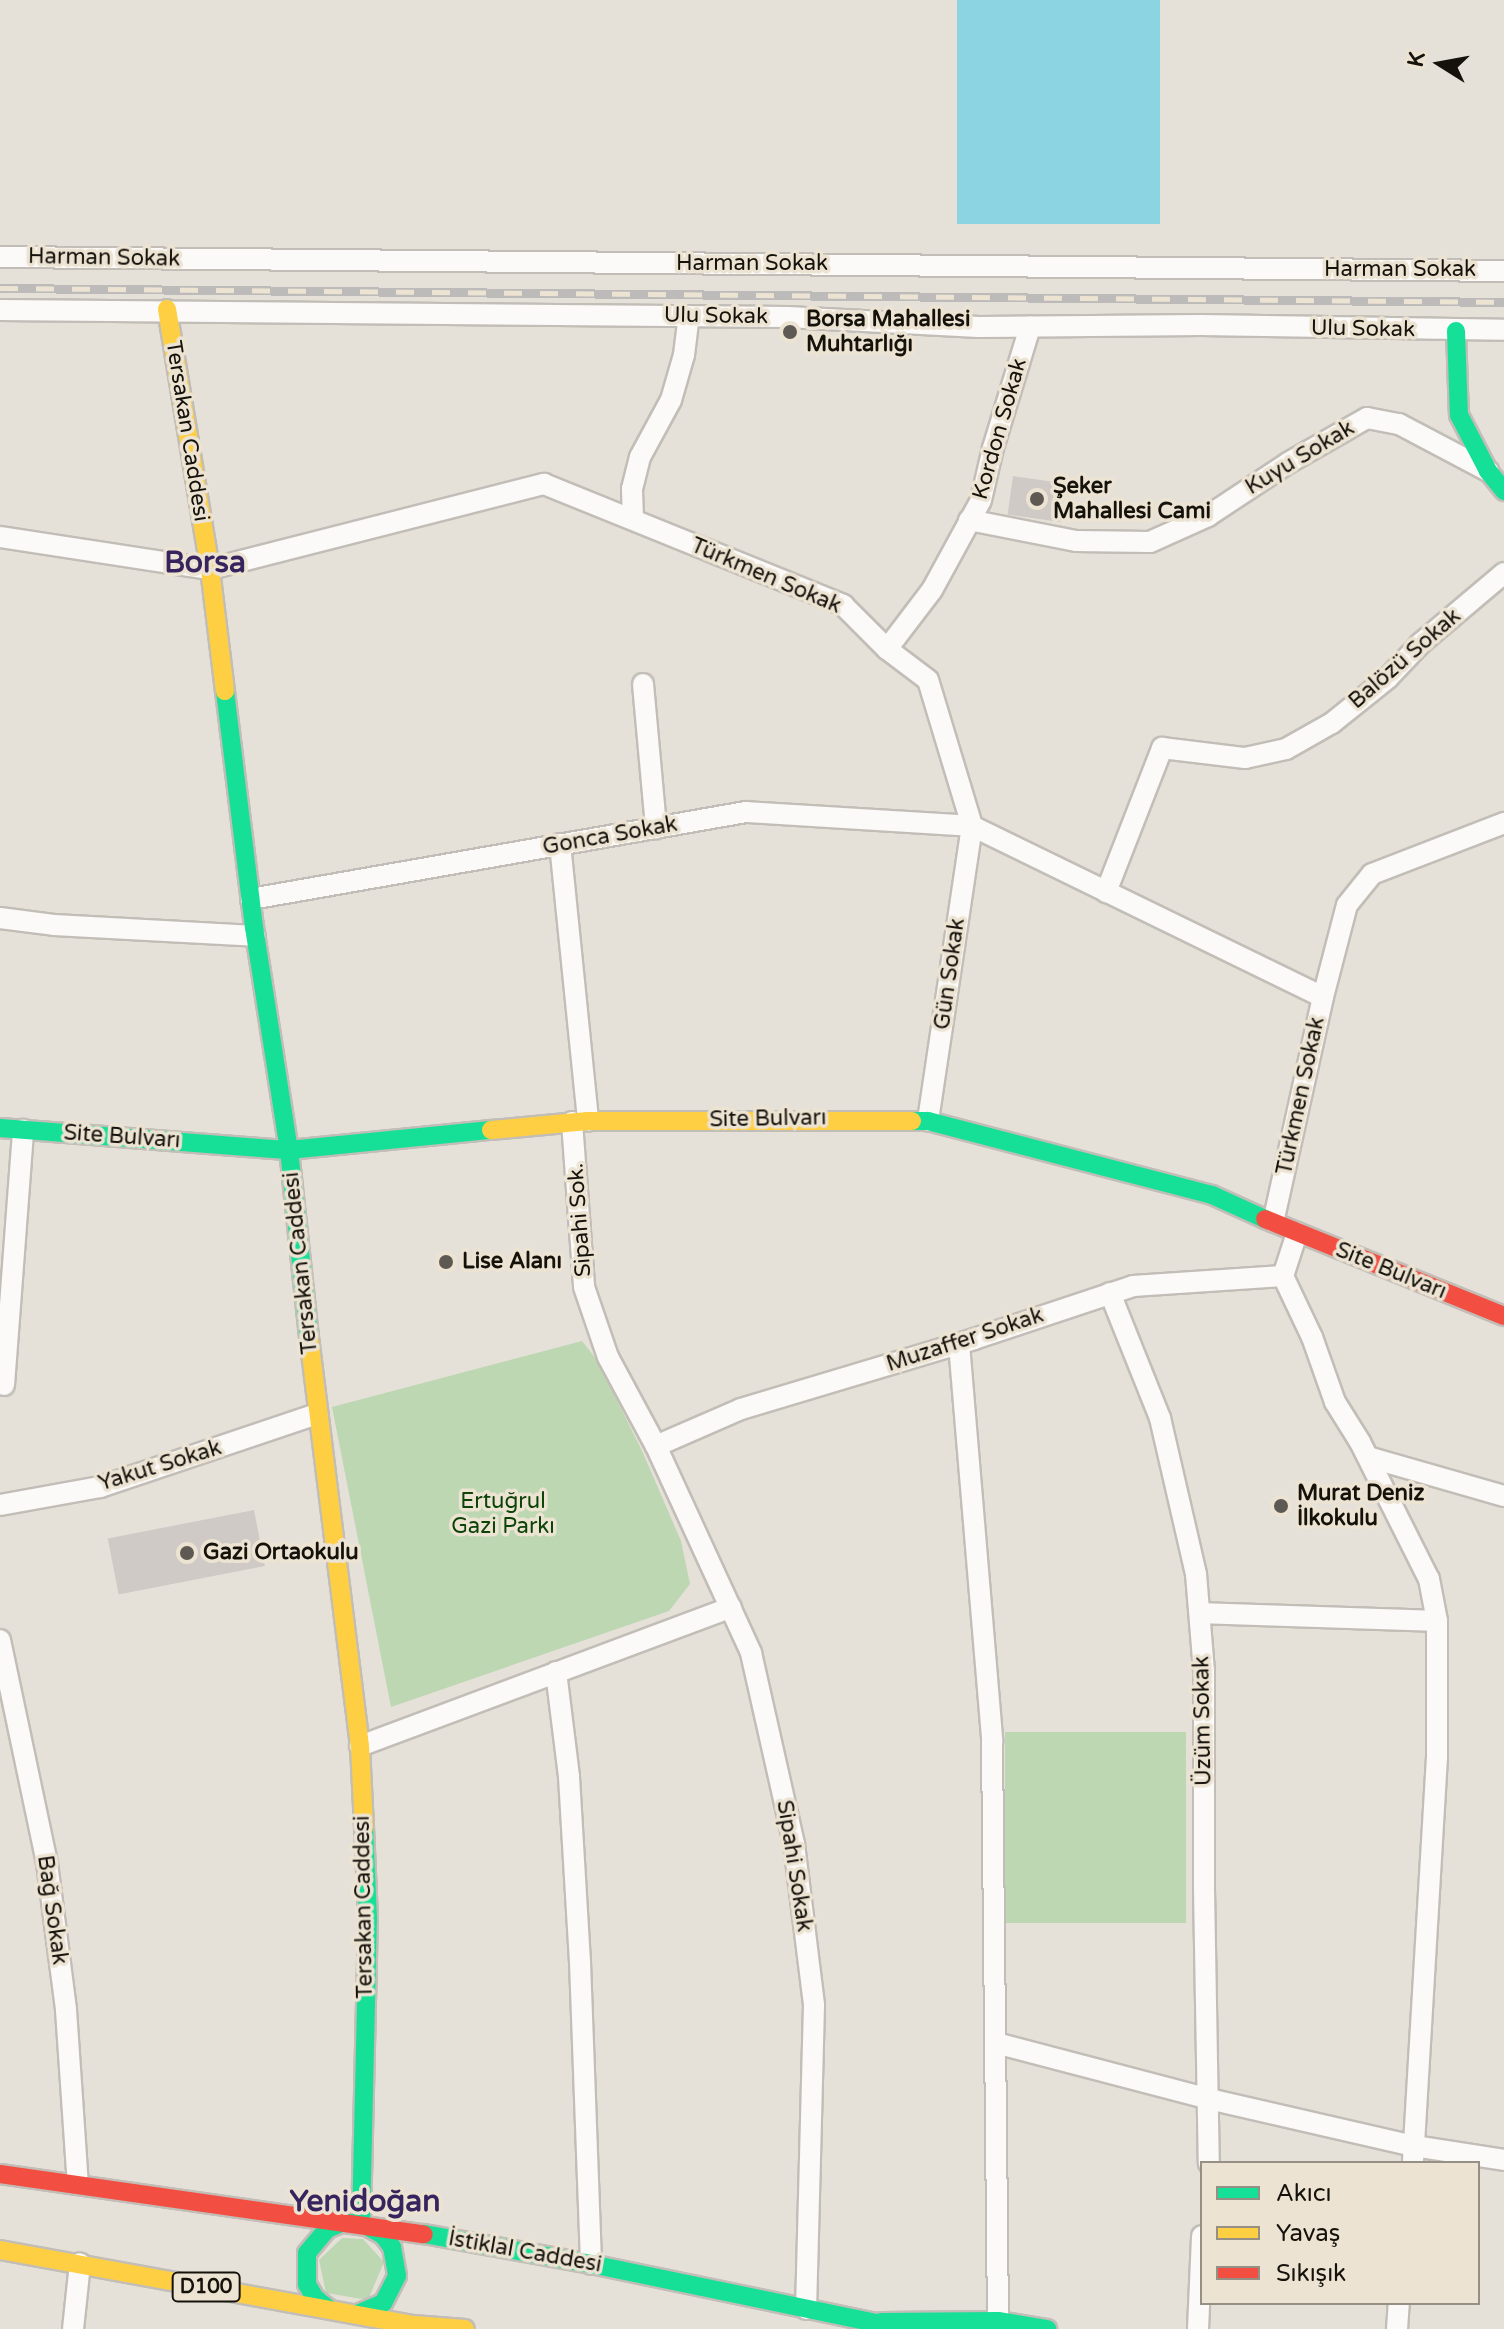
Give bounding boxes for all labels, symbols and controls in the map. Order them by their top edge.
north arrow [1400,24,1480,104]
text: K [1402,50,1431,69]
street label: Harman Sokak [28,243,180,273]
street label: Harman Sokak [676,251,828,277]
street label: Harman Sokak [1324,257,1476,283]
street label: Ulu Sokak [664,302,768,330]
place label: Borsa Mahallesi Muhtarlığı [806,306,970,358]
street label: Ulu Sokak [1311,315,1415,343]
marker: Borsa Mahallesi Muhtarlığı [781,323,799,341]
street label: Tersakan Caddesi [160,339,214,523]
street label: Kordon Sokak [967,355,1033,503]
street label: Kuyu Sokak [1241,415,1359,501]
place label: Şeker Mahallesi Cami [1053,473,1211,524]
marker: Şeker Mahallesi Cami [1028,490,1046,508]
street label: Türkmen Sokak [687,532,845,620]
district label: Borsa [164,545,246,581]
street label: Balözü Sokak [1344,603,1466,715]
street label: Gonca Sokak [541,811,679,861]
street label: Gün Sokak [929,917,971,1031]
street label: Türkmen Sokak [1271,1015,1331,1177]
street label: Site Bulvarı [709,1105,827,1133]
street label: Site Bulvarı [63,1120,181,1154]
street label: Sipahi Sok. [563,1162,597,1278]
street label: Tersakan Caddesi [278,1171,324,1355]
street label: Site Bulvarı [1332,1237,1450,1305]
place label: Lise Alanı [462,1249,562,1275]
marker: Lise Alanı [437,1253,455,1271]
street label: Muzaffer Sokak [883,1302,1047,1378]
street label: Yakut Sokak [95,1435,225,1497]
place label: Murat Deniz İlkokulu [1297,1480,1424,1532]
park label: Ertuğrul Gazi Parkı [451,1488,555,1540]
marker: Murat Deniz İlkokulu [1272,1497,1290,1515]
place label: Gazi Ortaokulu [203,1540,359,1566]
marker: Gazi Ortaokulu [178,1544,196,1562]
street label: Üzüm Sokak [1189,1656,1217,1786]
street label: Sipahi Sokak [771,1798,817,1934]
street label: Tersakan Caddesi [349,1815,379,1999]
street label: Bağ Sokak [31,1854,73,1966]
legend [1200,2161,1480,2305]
text: Akıcı [1276,2179,1332,2208]
district label: Yenidoğan [290,2184,440,2220]
text: Yavaş [1276,2219,1340,2248]
street label: İstiklal Caddesi [446,2226,604,2278]
text: Sıkışık [1276,2259,1346,2288]
road number: D100 [170,2271,242,2303]

